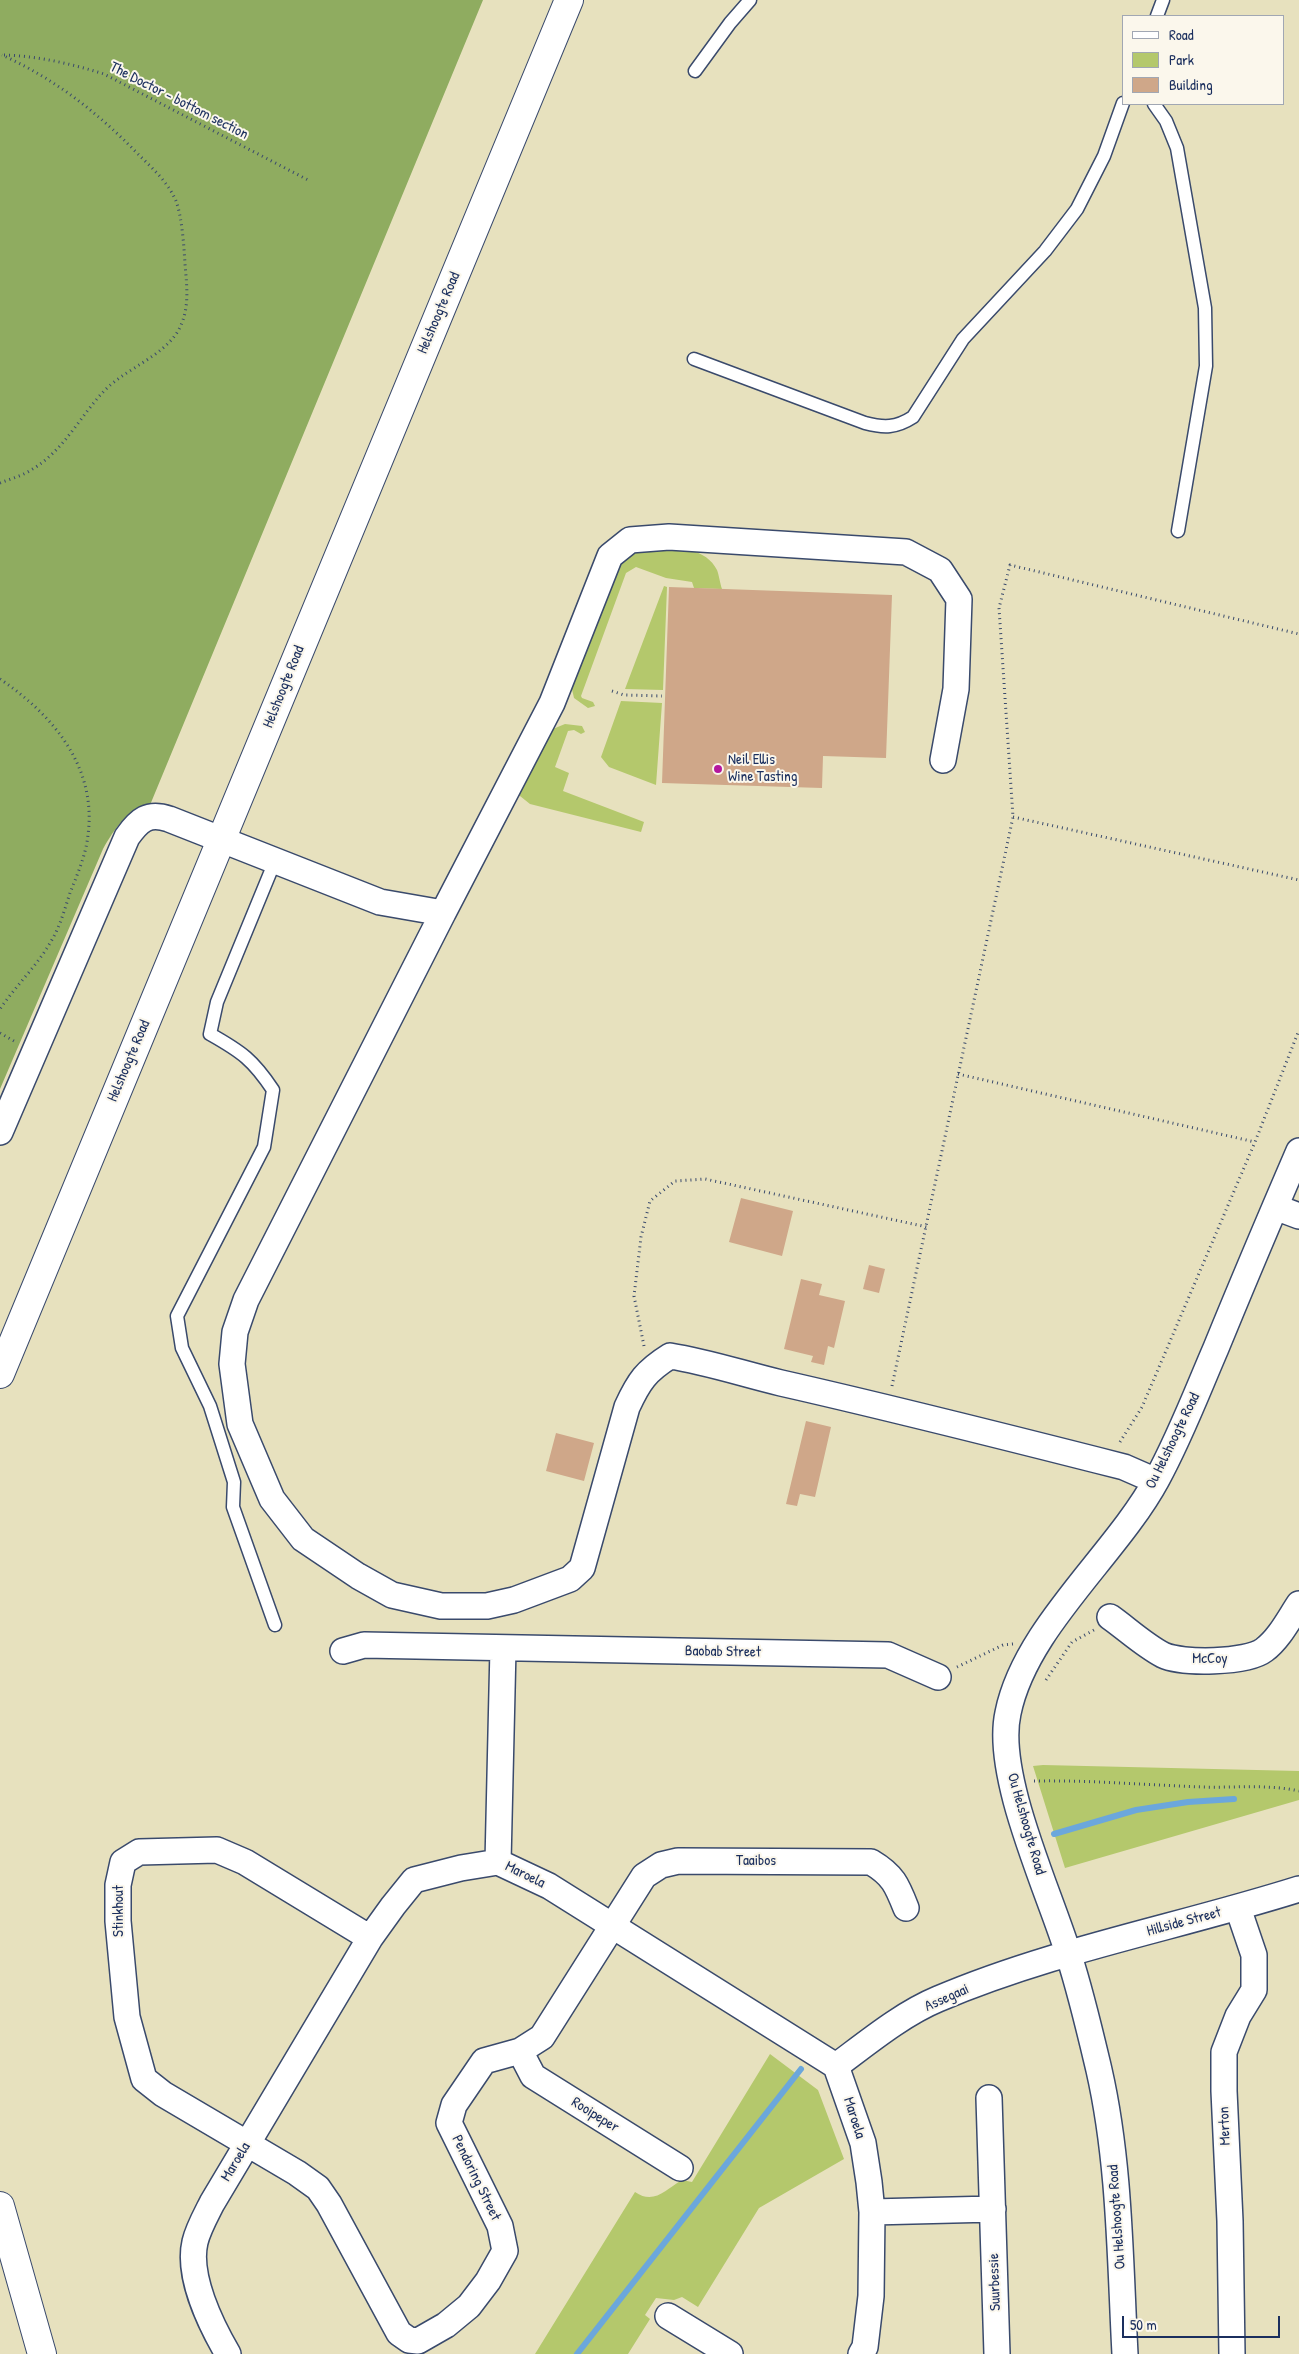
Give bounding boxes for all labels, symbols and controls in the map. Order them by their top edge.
legend [1122,15,1284,105]
text: Road [1169,24,1194,45]
text: Park [1169,49,1194,70]
street label: The Doctor - bottom section [107,58,251,144]
text: Building [1169,74,1213,95]
street label: Helshoogte Road [414,269,464,357]
street label: Helshoogte Road [259,643,309,731]
place label: Neil Ellis Wine Tasting [728,751,797,786]
marker: Neil Ellis Wine Tasting [712,763,724,775]
street label: Helshoogte Road [104,1017,154,1105]
street label: Ou Helshoogte Road [1142,1390,1204,1492]
street label: Baobab Street [685,1642,761,1662]
street label: McCoy [1192,1650,1228,1668]
street label: Ou Helshoogte Road [1003,1771,1049,1877]
street label: Taaibos [736,1852,776,1870]
street label: Maroela [502,1858,548,1892]
street label: Stinkhout [110,1885,128,1937]
street label: Hillside Street [1145,1903,1223,1941]
street label: Assegaai [922,1980,972,2016]
street label: Rooipeper [568,2093,622,2137]
street label: Maroela [839,2095,869,2141]
street label: Merton [1215,2106,1235,2146]
street label: Pendoring Street [448,2132,504,2224]
street label: Maroela [217,2139,255,2185]
street label: Ou Helshoogte Road [1104,2164,1130,2270]
street label: Suurbessie [985,2253,1005,2311]
scale bar [1124,2306,1282,2338]
text: 50 m [1130,2314,1157,2335]

